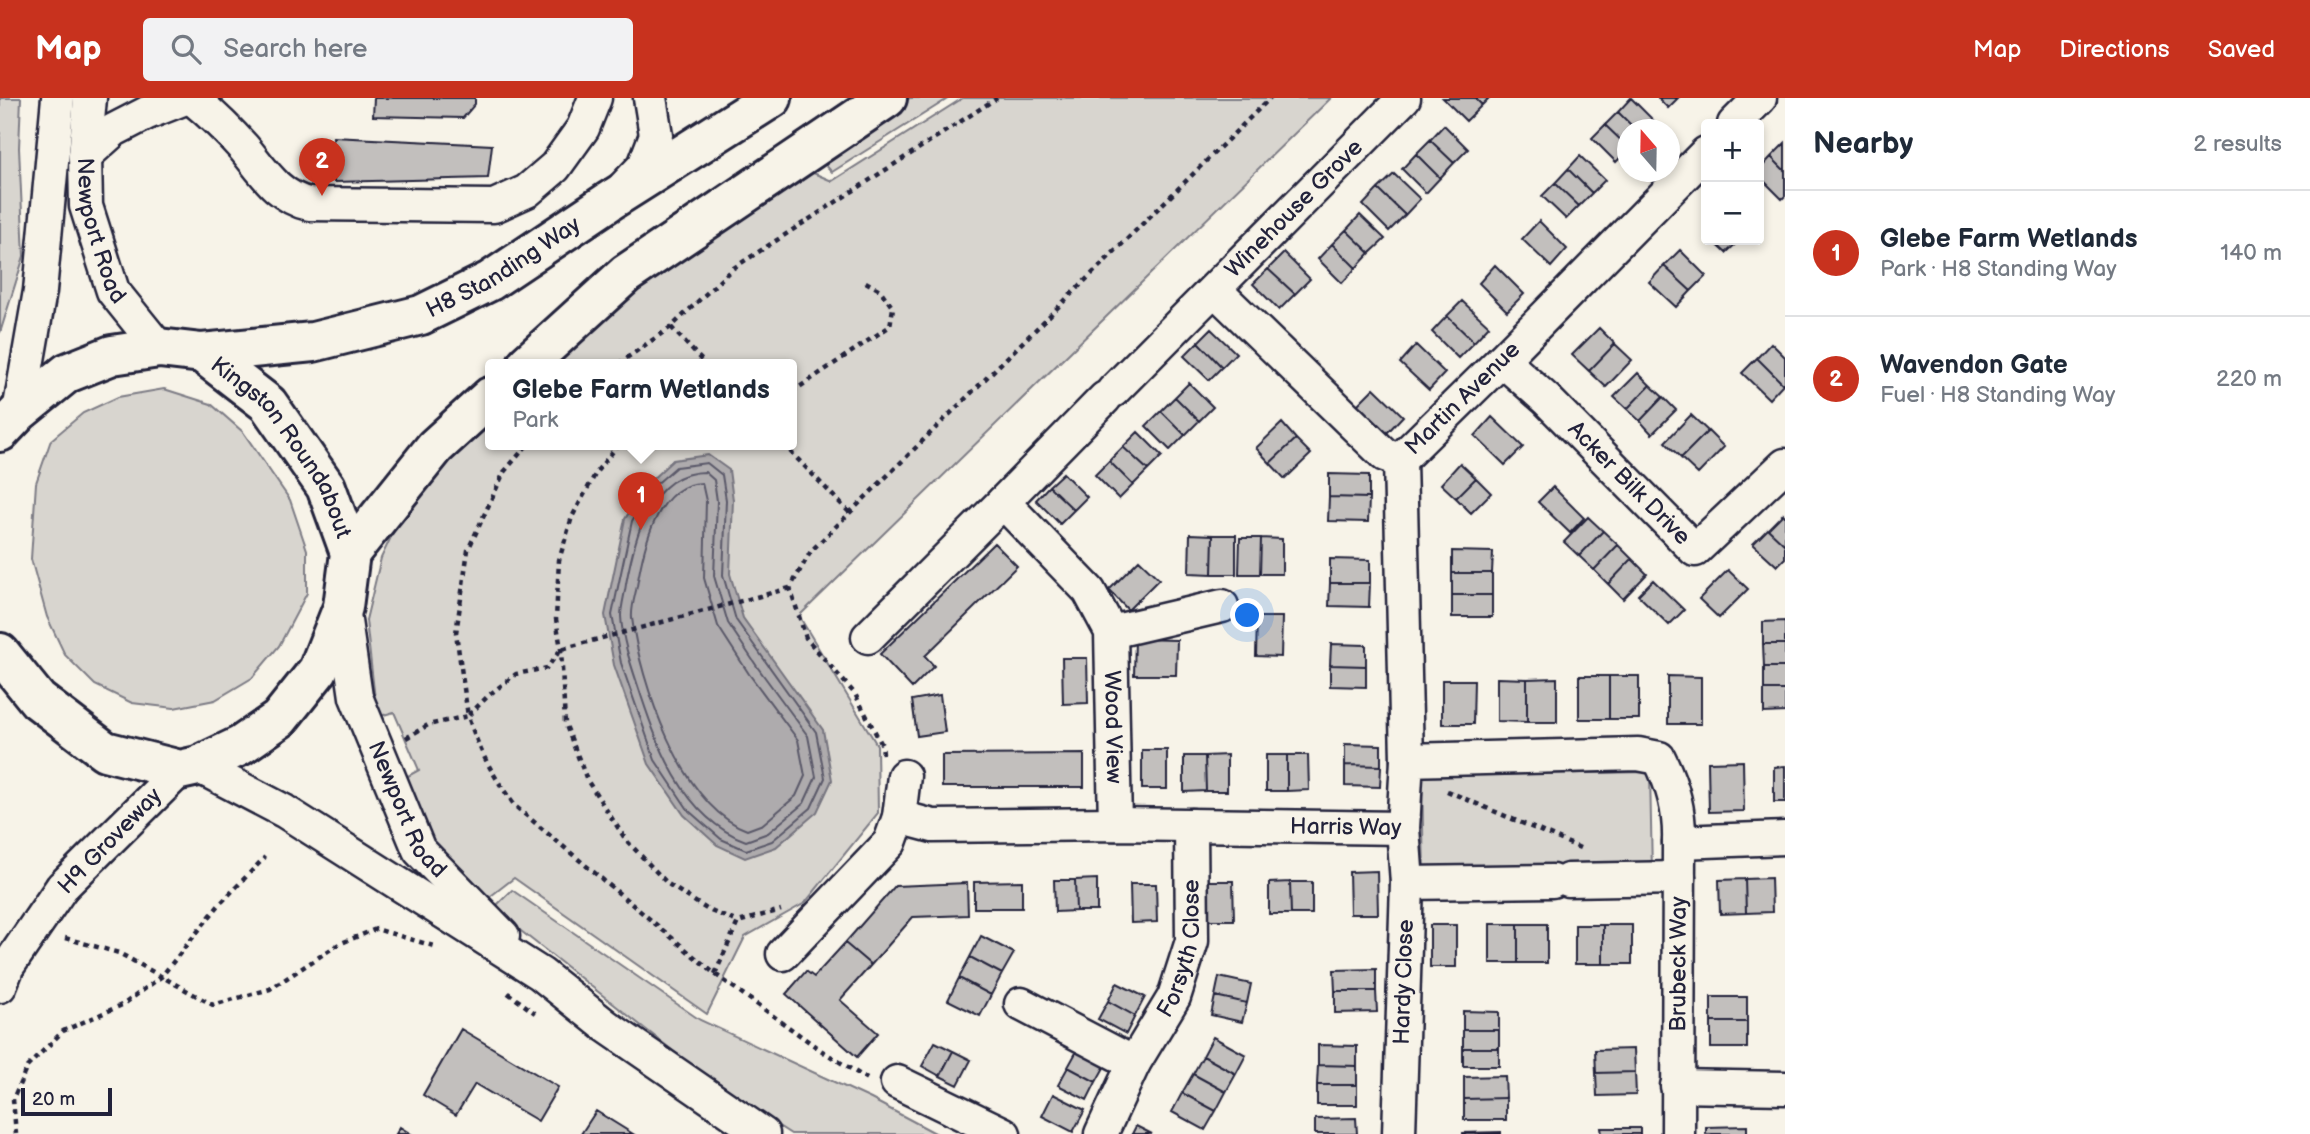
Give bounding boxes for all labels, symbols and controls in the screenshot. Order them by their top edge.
search box [143,18,633,81]
text: Map [35,29,101,69]
icon: search [167,30,205,68]
text: Search here [223,34,367,65]
text: Map [1973,35,2021,64]
text: Directions [2059,35,2170,64]
text: Saved [2208,35,2275,64]
north arrow [1617,119,1680,182]
map controls [1701,119,1764,245]
button: + [1701,119,1764,182]
text: Nearby [1813,126,1913,162]
text: 2 results [2193,130,2282,158]
street label: Winehouse Grove [1219,134,1369,284]
pin: 2 [299,138,345,196]
street label: Newport Road [71,157,132,310]
button: − [1701,182,1764,245]
street label: H8 Standing Way [421,210,586,324]
text: Glebe Farm Wetlands [1880,224,2138,255]
text: 1 [1831,239,1841,267]
text: 140 m [2220,239,2282,267]
text: Park · H8 Standing Way [1880,255,2117,283]
street label: Martin Avenue [1399,336,1526,461]
text: Wavendon Gate [1880,350,2068,381]
street label: Kingston Roundabout [205,351,357,542]
popup [485,359,797,450]
text: 2 [1829,365,1843,393]
text: 220 m [2216,365,2282,393]
text: Glebe Farm Wetlands [512,375,770,406]
text: Fuel · H8 Standing Way [1880,381,2115,409]
text: Park [512,406,558,434]
street label: Acker Bilk Drive [1562,415,1696,551]
pin: 1 [618,472,664,530]
your location [1230,598,1264,632]
street label: Wood View [1098,670,1128,784]
street label: Newport Road [362,737,453,884]
street label: H9 Groveway [52,781,168,900]
street label: Harris Way [1290,812,1402,842]
street label: Forsyth Close [1151,879,1206,1023]
street label: Brubeck Way [1664,896,1693,1032]
street label: Hardy Close [1388,919,1420,1045]
scale bar [21,1085,112,1117]
text: 20 m [32,1088,75,1111]

